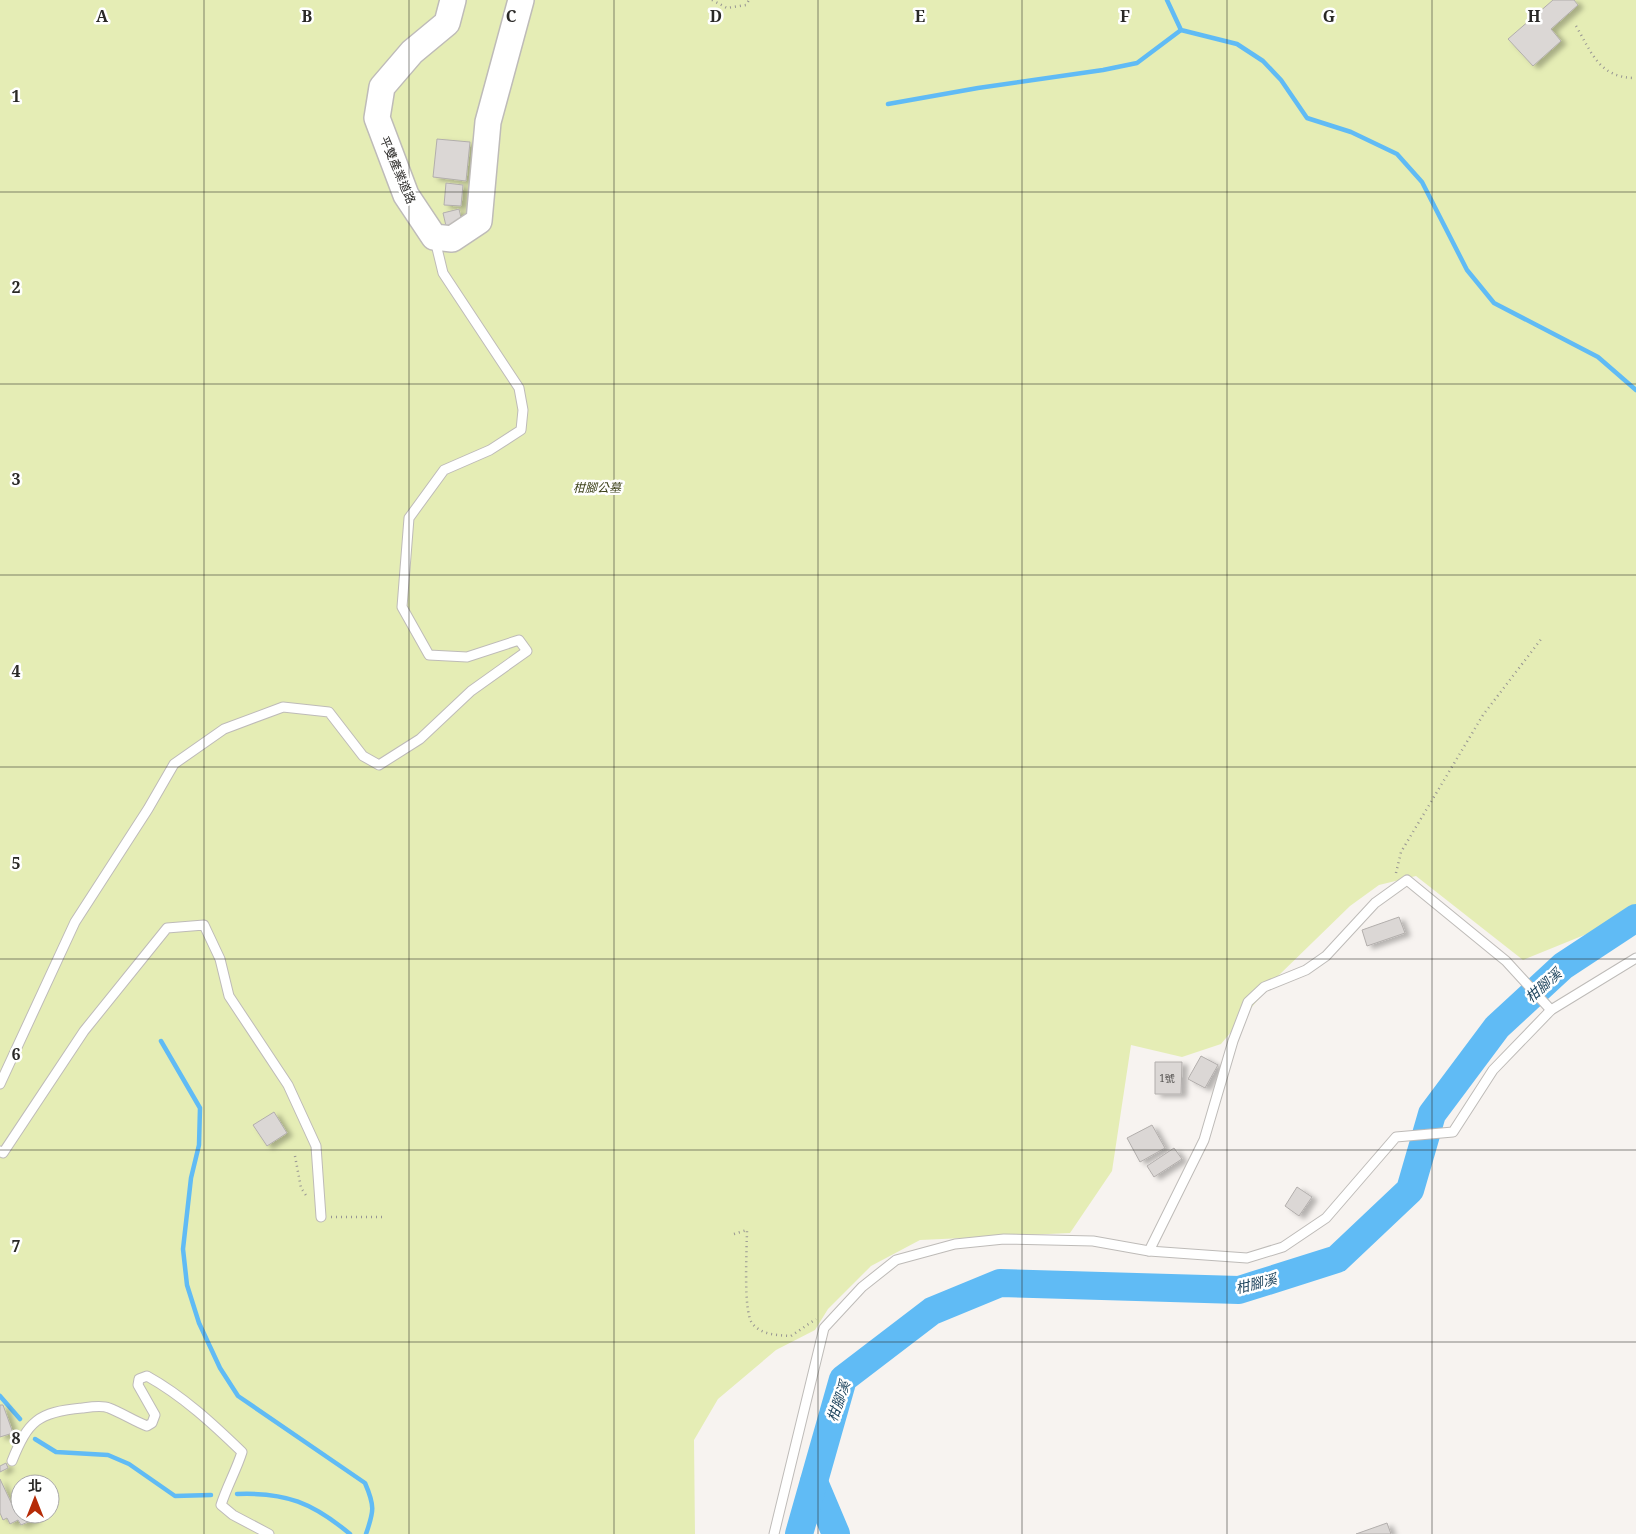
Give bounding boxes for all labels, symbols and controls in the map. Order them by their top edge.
text: A [96,5,109,27]
text: B [302,5,313,27]
text: C [506,5,517,27]
text: D [710,5,722,27]
text: E [915,5,925,27]
text: F [1120,5,1130,27]
text: G [1323,5,1335,27]
text: H [1527,5,1541,27]
text: 1 [11,85,21,107]
street label: 平雙產業道路 [376,134,420,206]
text: 2 [11,276,21,298]
text: 3 [11,468,21,490]
park label: 柑腳公墓 [573,479,623,496]
text: 4 [11,660,21,682]
text: 5 [11,852,21,874]
water label: 柑腳溪 [1521,963,1566,1006]
text: 6 [11,1043,21,1065]
house number: 1號 [1159,1071,1175,1085]
text: 7 [11,1235,21,1257]
water label: 柑腳溪 [1233,1268,1281,1297]
water label: 柑腳溪 [822,1376,854,1424]
text: 8 [11,1427,21,1449]
north arrow [10,1474,60,1524]
text: 北 [28,1476,42,1495]

